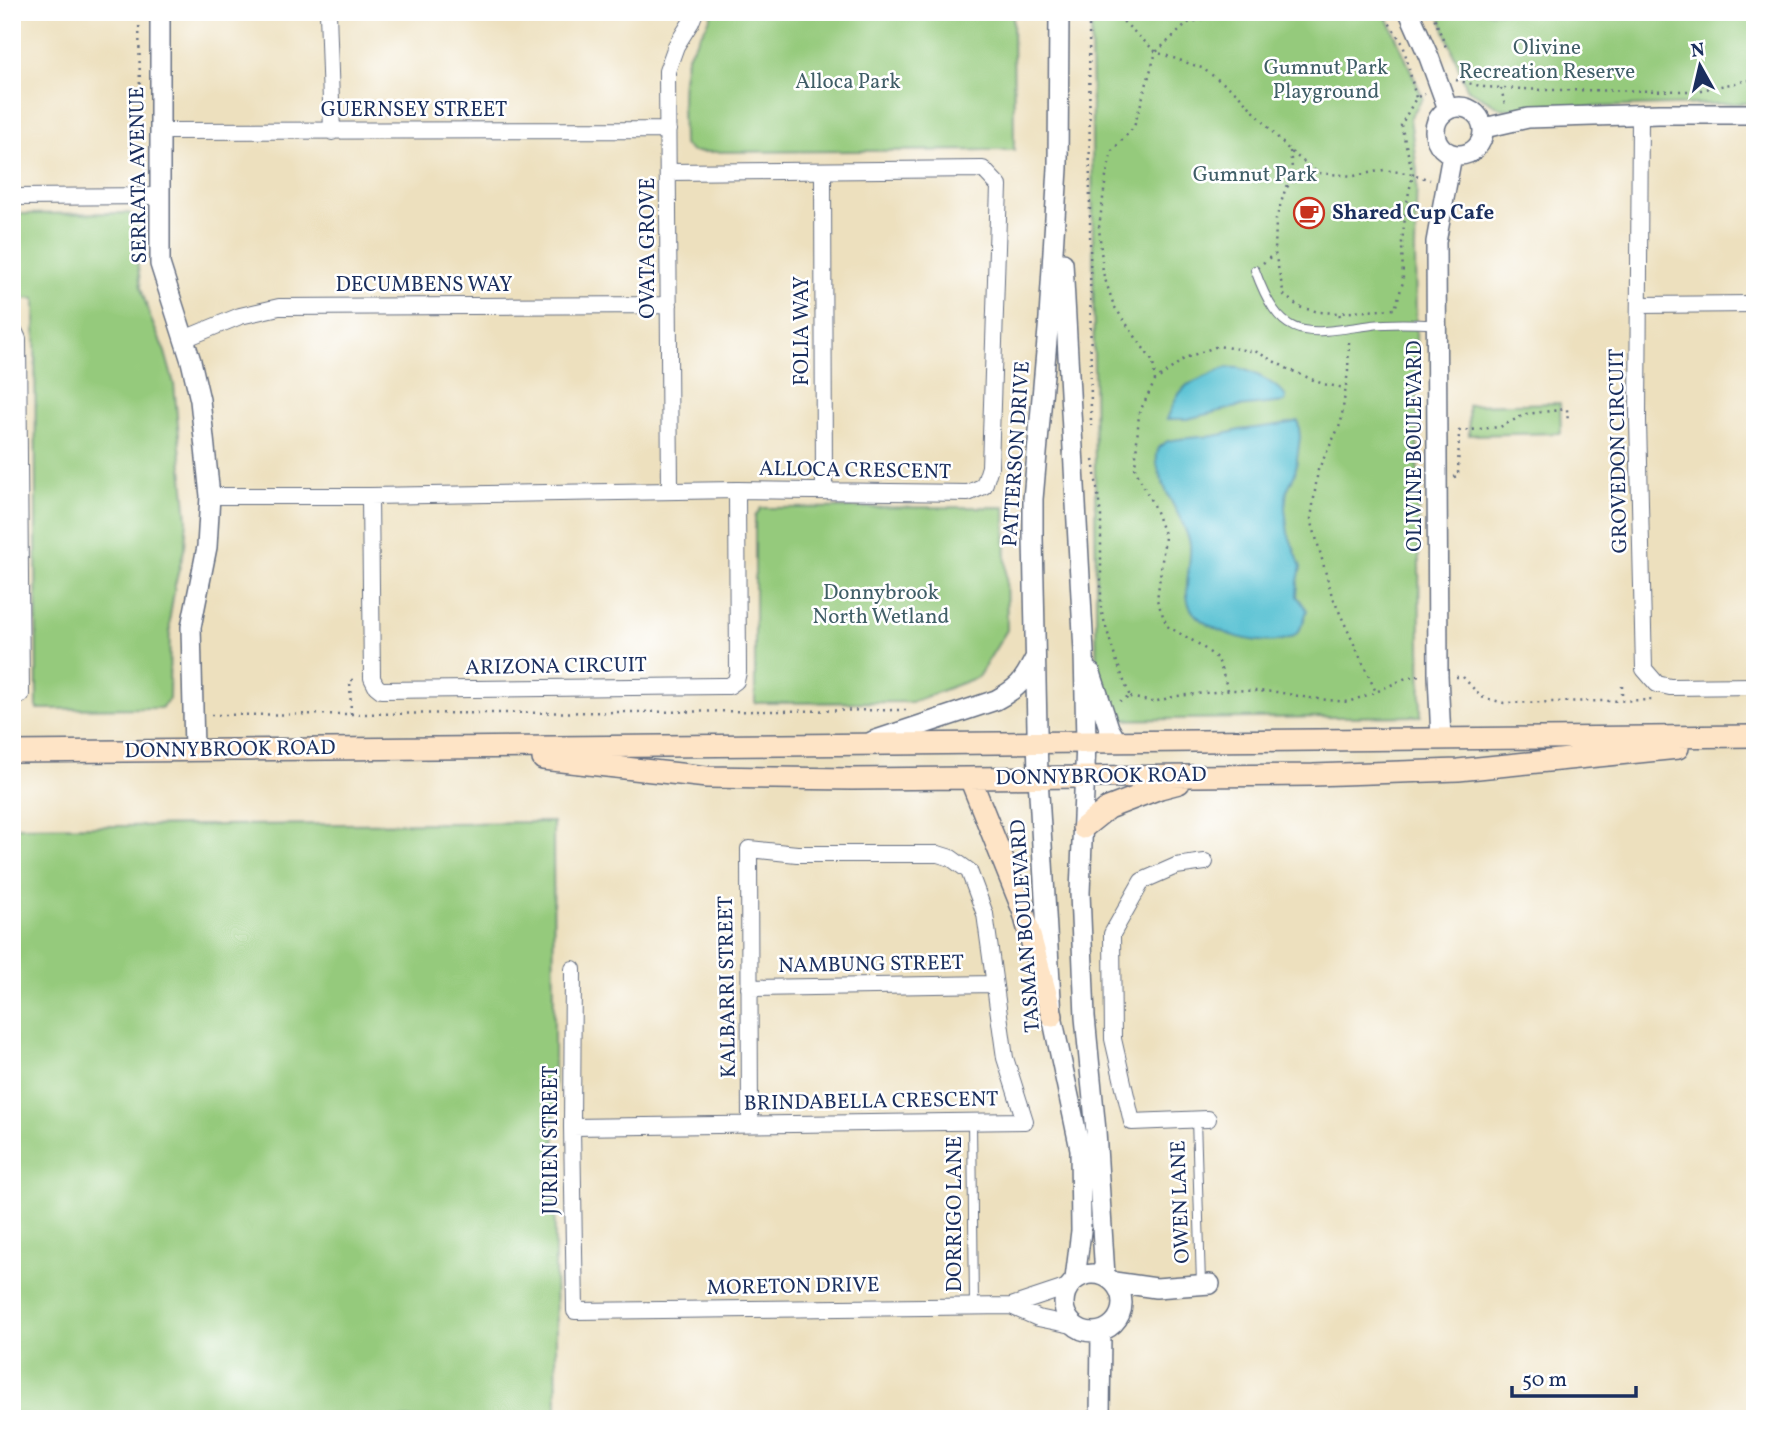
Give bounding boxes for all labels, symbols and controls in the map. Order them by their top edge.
north arrow [1666,32,1736,102]
park label: Olivine Recreation Reserve [1459,34,1635,87]
text: N [1689,37,1707,65]
park label: Gumnut Park Playground [1264,54,1389,107]
park label: Alloca Park [795,68,901,97]
street label: SERRATA AVENUE [123,86,155,264]
street label: GUERNSEY STREET [321,96,507,125]
park label: Gumnut Park [1193,161,1318,190]
street label: OVATA GROVE [634,177,663,319]
cafe icon: Shared Cup Cafe [1292,196,1326,230]
place label: Shared Cup Cafe [1332,199,1494,228]
street label: DECUMBENS WAY [335,271,513,300]
street label: FOLIA WAY [788,276,817,386]
street label: OLIVINE BOULEVARD [1401,340,1430,552]
street label: GROVEDON CIRCUIT [1603,348,1635,554]
street label: PATTERSON DRIVE [996,360,1038,548]
street label: ALLOCA CRESCENT [759,455,951,487]
park label: Donnybrook North Wetland [813,579,949,632]
street label: ARIZONA CIRCUIT [465,651,647,683]
street label: DONNYBROOK ROAD [124,734,336,766]
street label: DONNYBROOK ROAD [995,761,1207,793]
street label: TASMAN BOULEVARD [1004,818,1048,1034]
street label: KALBARRI STREET [712,896,744,1078]
street label: NAMBUNG STREET [778,949,964,981]
street label: JURIEN STREET [537,1065,566,1215]
street label: BRINDABELLA CRESCENT [743,1085,999,1119]
street label: DORRIGO LANE [941,1136,970,1292]
street label: OWEN LANE [1164,1140,1198,1264]
street label: MORETON DRIVE [706,1271,880,1303]
scale bar [1512,1354,1636,1398]
text: 50 m [1522,1366,1567,1395]

